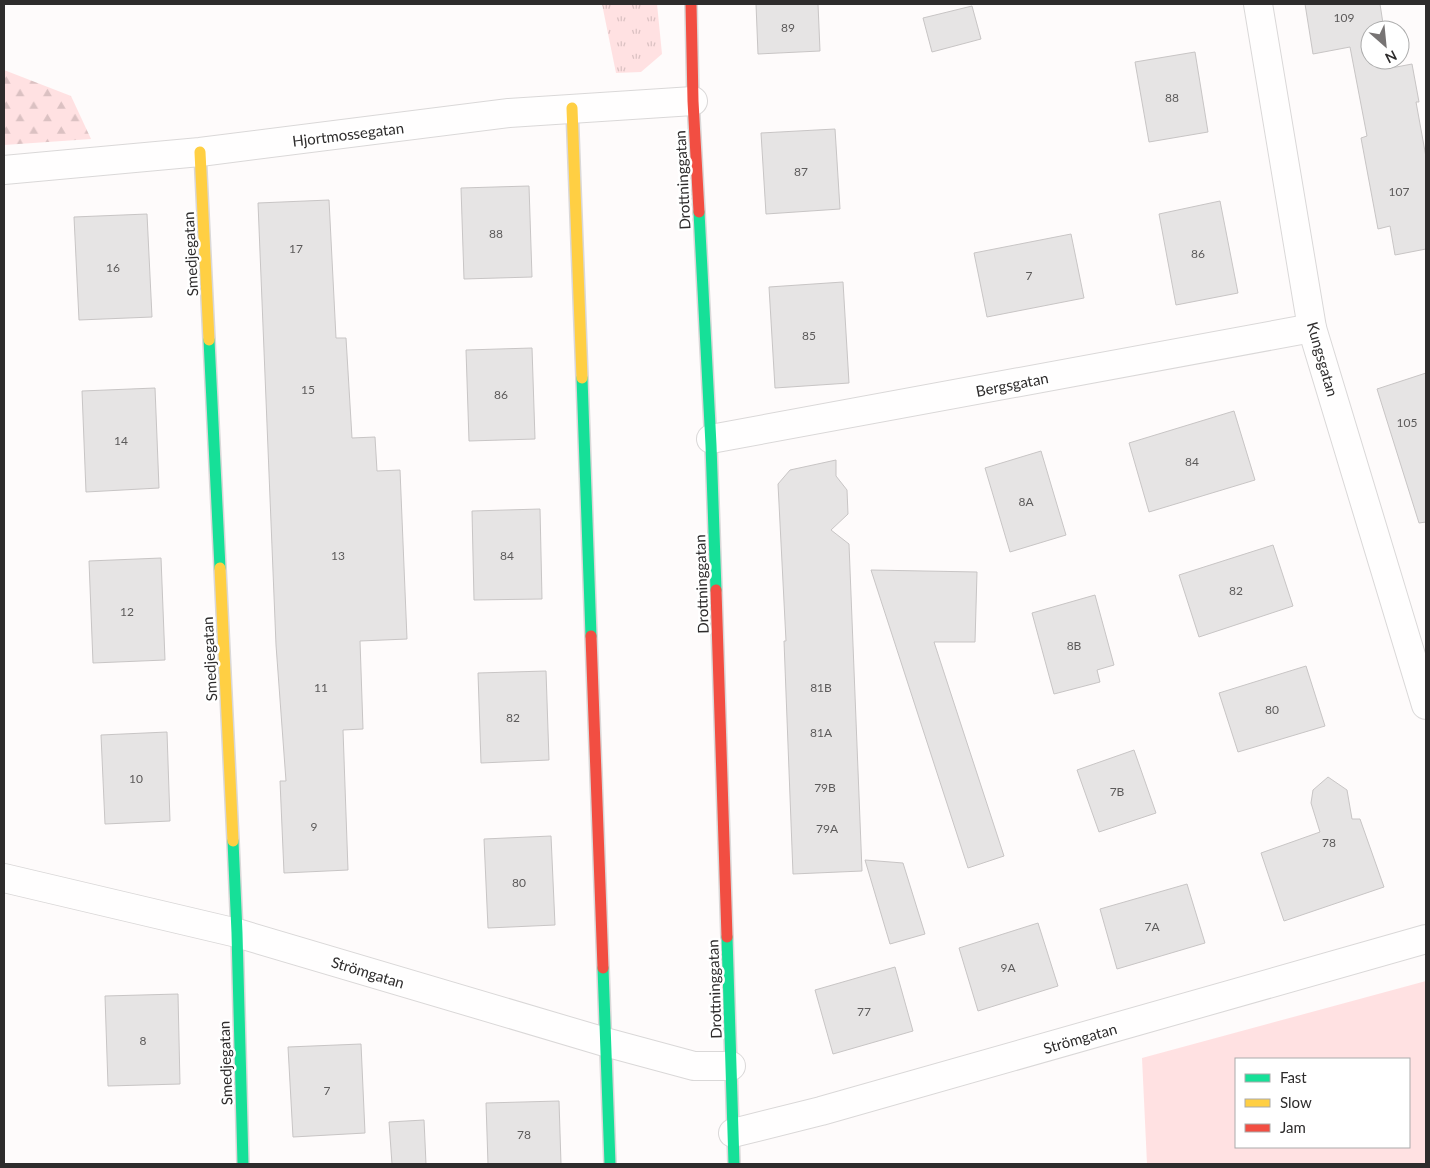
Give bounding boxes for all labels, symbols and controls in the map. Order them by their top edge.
house number: 109 [1334,10,1354,25]
house number: 89 [781,20,795,35]
north arrow [1360,20,1410,70]
text: N [1382,47,1400,67]
house number: 88 [1165,90,1179,105]
street label: Hjortmossegatan [291,118,405,150]
street label: Drottninggatan [670,130,694,230]
house number: 87 [794,164,808,179]
house number: 107 [1389,184,1409,199]
street label: Smedjegatan [179,211,201,297]
house number: 88 [489,226,503,241]
house number: 17 [289,241,303,256]
house number: 86 [1191,246,1205,261]
house number: 16 [106,260,120,275]
house number: 7 [1026,268,1033,283]
street label: Kungsgatan [1304,320,1342,398]
house number: 85 [802,328,816,343]
street label: Bergsgatan [974,368,1050,400]
house number: 15 [301,382,315,397]
house number: 86 [494,387,508,402]
house number: 105 [1397,415,1417,430]
house number: 14 [114,433,128,448]
house number: 84 [1185,454,1199,469]
house number: 8A [1018,494,1034,509]
street label: Drottninggatan [690,534,712,634]
house number: 13 [331,548,345,563]
house number: 84 [500,548,514,563]
house number: 82 [1229,583,1243,598]
house number: 12 [120,604,134,619]
street label: Smedjegatan [198,616,220,702]
house number: 8B [1067,638,1082,653]
house number: 11 [314,680,328,695]
house number: 81B [810,680,832,695]
house number: 80 [1265,702,1279,717]
house number: 82 [506,710,520,725]
house number: 81A [810,725,833,740]
house number: 10 [129,771,143,786]
house number: 79B [814,780,836,795]
house number: 7B [1110,784,1125,799]
house number: 9 [311,819,318,834]
house number: 79A [816,821,839,836]
house number: 78 [1322,835,1336,850]
house number: 80 [512,875,526,890]
house number: 7A [1144,919,1160,934]
street label: Drottninggatan [703,939,725,1039]
street label: Strömgatan [329,952,407,992]
house number: 9A [1000,960,1016,975]
house number: 77 [857,1004,871,1019]
street label: Strömgatan [1041,1019,1119,1057]
street label: Smedjegatan [215,1020,235,1106]
house number: 8 [140,1033,147,1048]
legend [1235,1058,1410,1148]
text: Fast [1280,1068,1307,1086]
house number: 7 [324,1083,331,1098]
text: Slow [1280,1093,1312,1111]
text: Jam [1280,1118,1306,1136]
house number: 78 [517,1127,531,1142]

